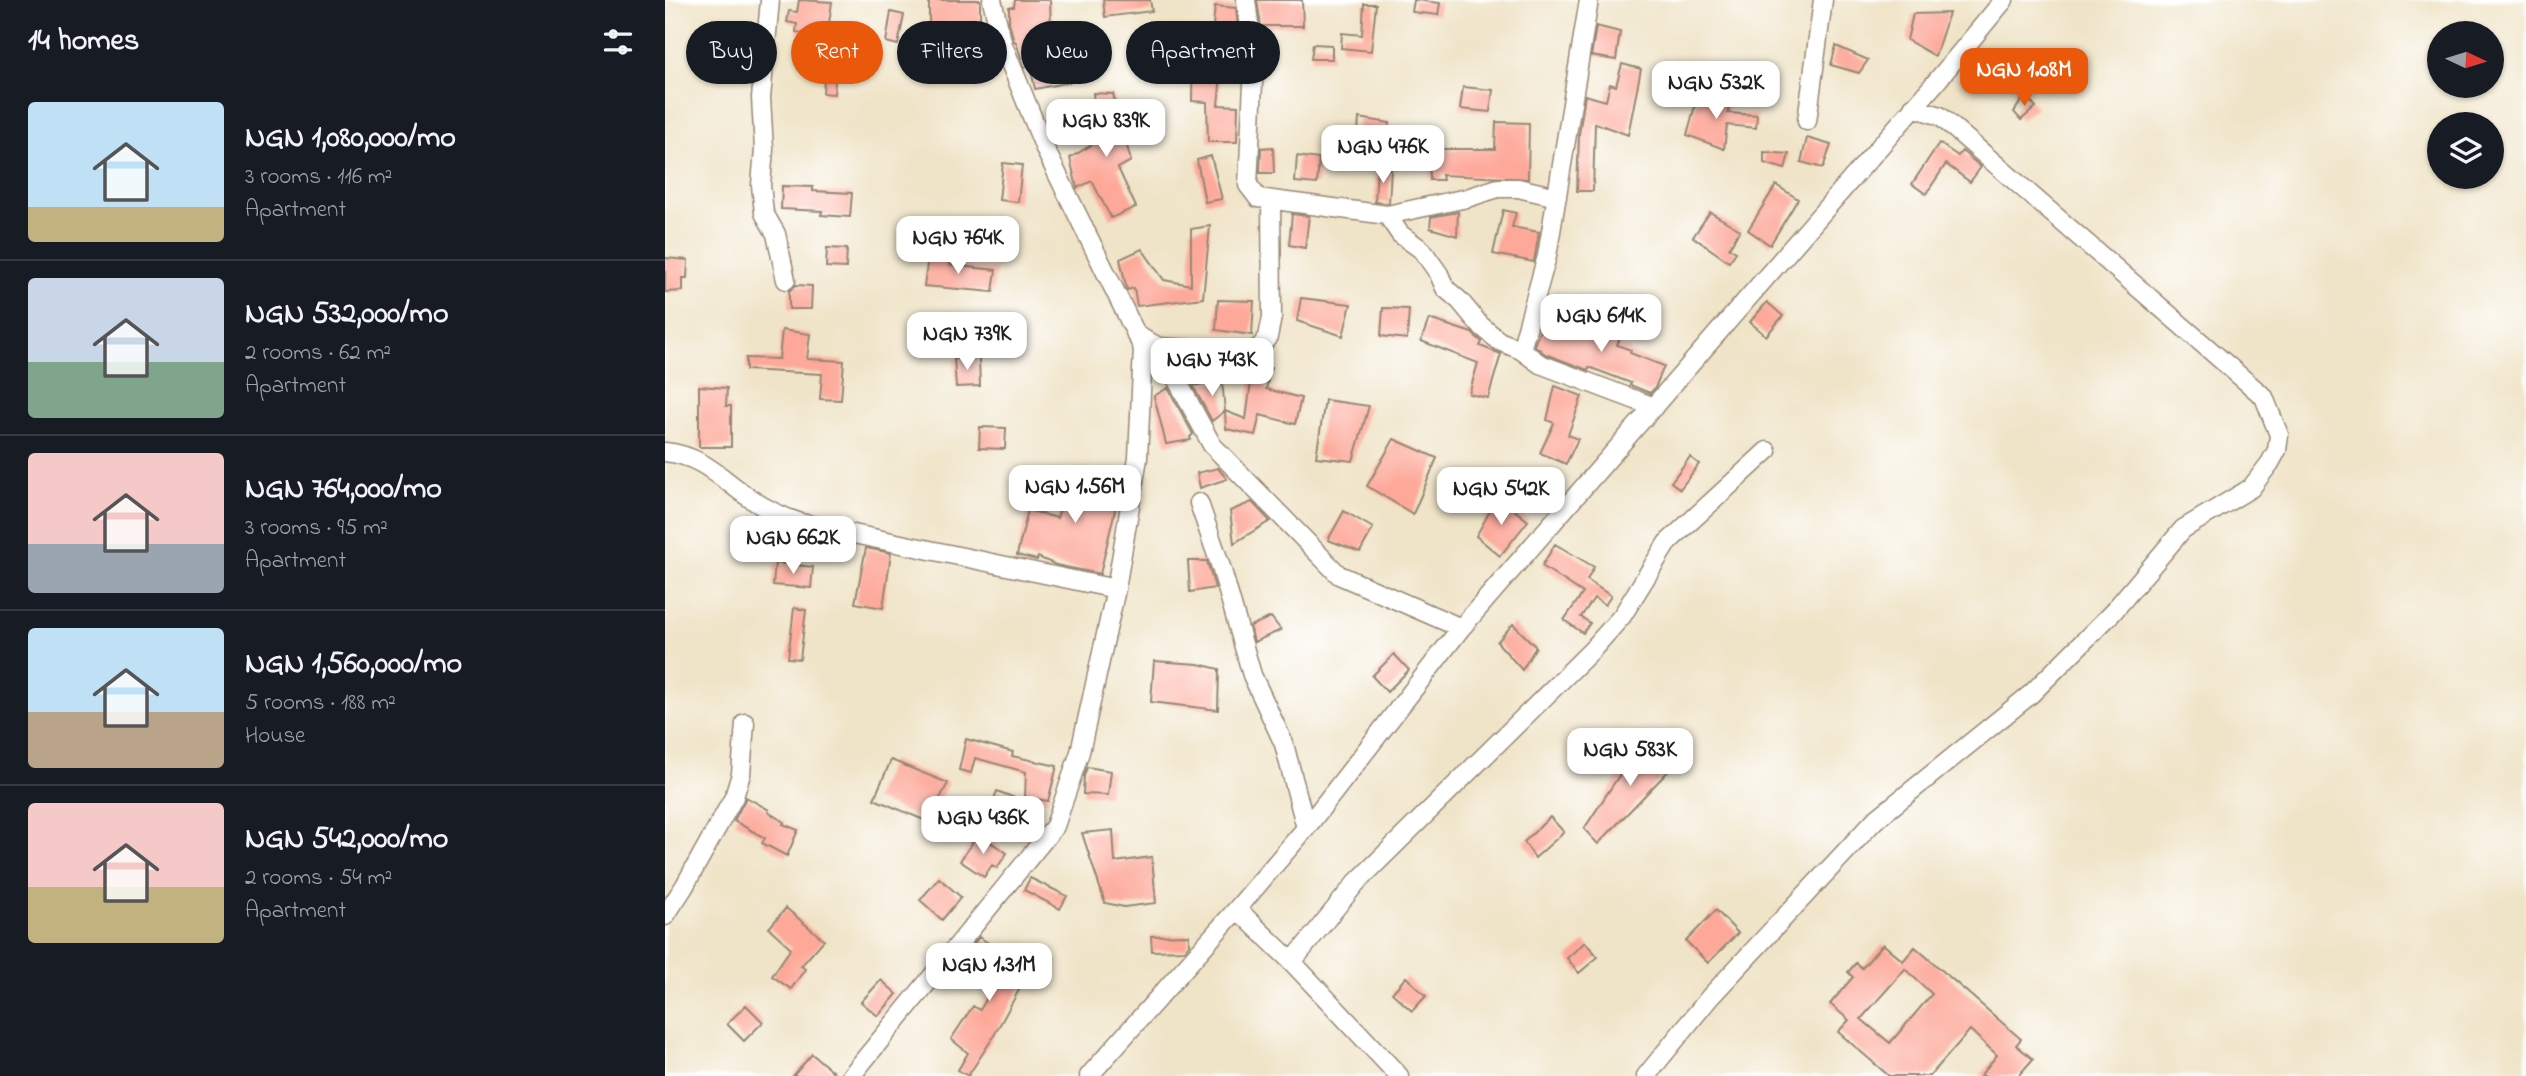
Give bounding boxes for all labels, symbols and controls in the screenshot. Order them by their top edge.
text: 14 homes [28,20,139,64]
chip: Buy [686,21,777,84]
chip: Rent [791,21,883,84]
chip: Filters [897,21,1007,84]
chip: New [1021,21,1112,84]
chip: Apartment [1126,21,1280,84]
north arrow [2427,21,2504,98]
map controls [2427,21,2504,189]
icon: filters [599,23,637,61]
pin: NGN 1.08M [1944,48,2104,108]
text: NGN 1.08M [1976,54,2072,87]
pin: NGN 532K [1644,61,1788,121]
text: NGN 532K [1668,67,1764,100]
pin: NGN 839K [1034,100,1178,159]
text: NGN 839K [1062,105,1150,138]
button: layers [2427,112,2504,189]
text: NGN 1,080,000/mo [245,117,456,161]
pin: NGN 476K [1311,125,1455,185]
icon: home [84,130,168,214]
text: NGN 476K [1337,131,1429,164]
text: 3 rooms · 116 m² [245,161,392,194]
text: Apartment [245,194,346,227]
pin: NGN 764K [886,216,1030,276]
text: NGN 764K [912,222,1004,255]
text: NGN 532,000/mo [245,293,449,337]
pin: NGN 614K [1529,294,1673,354]
text: NGN 614K [1556,300,1646,333]
icon: home [84,306,168,390]
pin: NGN 739K [895,312,1039,372]
text: NGN 739K [923,318,1011,351]
text: 2 rooms · 62 m² [245,337,391,370]
pin: NGN 743K [1140,338,1284,398]
text: NGN 743K [1167,344,1257,377]
text: Apartment [245,370,346,403]
pin: NGN 1.56M [995,466,1155,525]
text: NGN 764,000/mo [245,468,442,512]
pin: NGN 542K [1429,468,1573,527]
text: NGN 1.56M [1025,471,1125,504]
text: NGN 542K [1453,473,1549,506]
icon: home [84,481,168,565]
text: 3 rooms · 95 m² [245,512,388,545]
pin: NGN 662K [721,516,865,576]
text: NGN 662K [746,522,840,555]
text: Apartment [245,545,346,578]
text: NGN 1,560,000/mo [245,643,462,687]
icon: home [84,656,168,740]
text: 5 rooms · 188 m² [245,687,396,720]
text: House [245,720,305,753]
pin: NGN 583K [1558,728,1702,788]
text: NGN 583K [1583,734,1677,767]
pin: NGN 436K [911,796,1055,856]
text: NGN 436K [937,802,1029,835]
text: NGN 542,000/mo [245,818,448,862]
icon: home [84,831,168,915]
text: 2 rooms · 54 m² [245,862,392,895]
text: Apartment [245,895,346,928]
pin: NGN 1.31M [909,944,1069,1003]
text: NGN 1.31M [942,949,1036,982]

